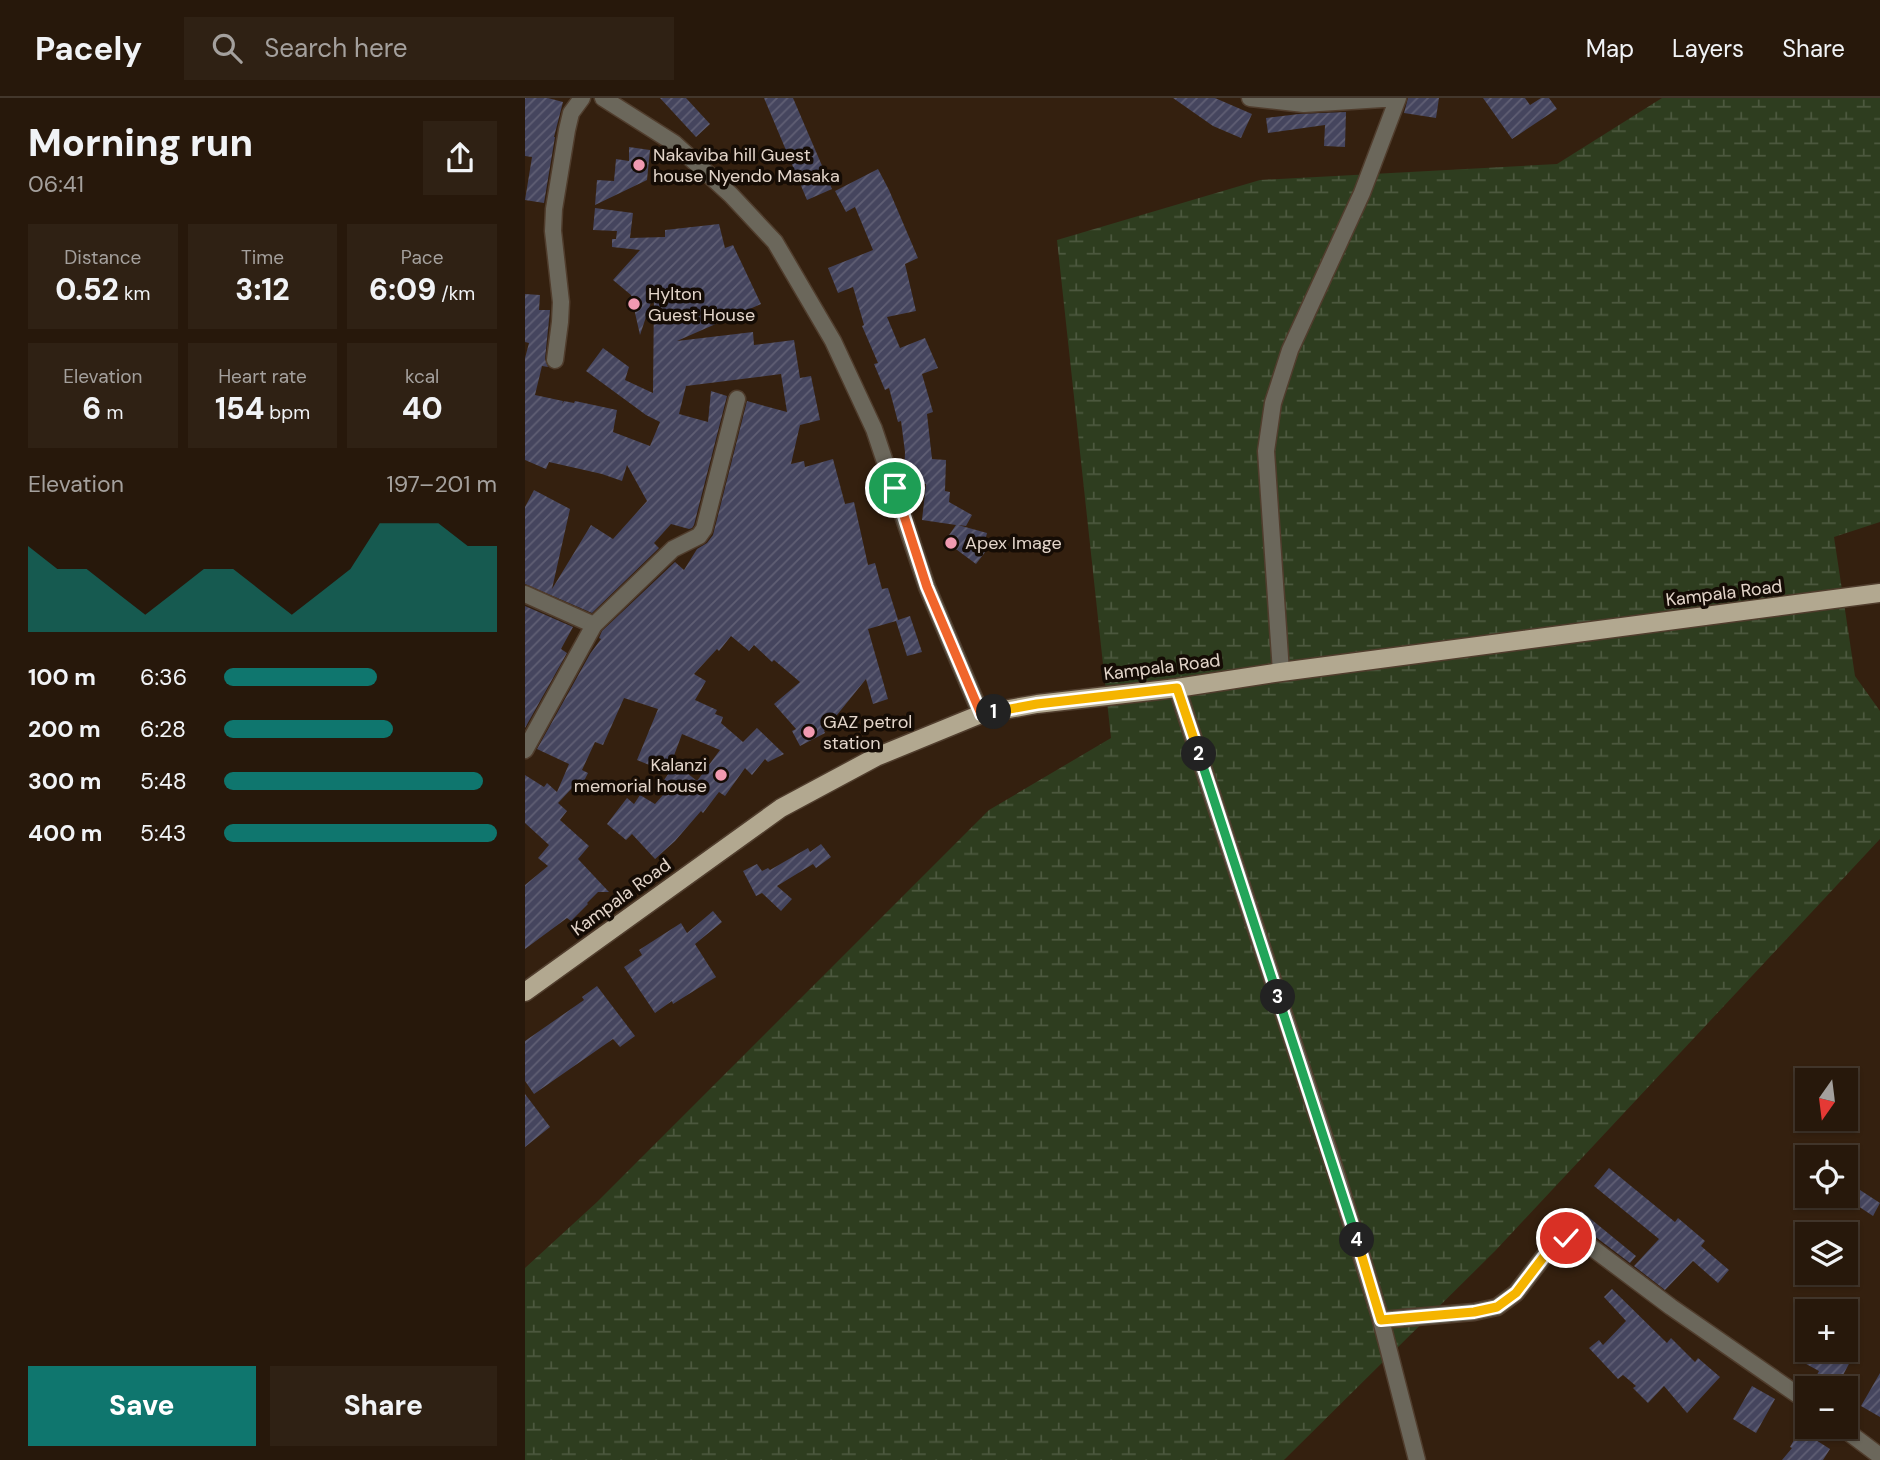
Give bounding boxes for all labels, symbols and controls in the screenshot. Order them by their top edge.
search box [184,17,674,80]
text: Pacely [35,27,142,70]
icon: search [208,29,246,67]
text: Search here [264,31,408,65]
text: Map [1586,33,1634,64]
text: Layers [1672,33,1744,64]
text: Share [1782,33,1845,64]
text: Morning run [28,118,253,168]
button: share [423,121,497,195]
place label: Nakaviba hill Guest house Nyendo Masaka [653,143,840,188]
marker: Nakaviba hill Guest house Nyendo Masaka [631,157,647,173]
text: 06:41 [28,169,84,199]
text: Distance [64,245,141,270]
text: Time [241,245,284,270]
text: Pace [401,245,443,270]
text: 0.52 [55,270,119,309]
text: 3:12 [235,270,290,309]
text: 6:09 [369,270,436,309]
text: km [119,281,150,306]
text: /km [436,281,475,306]
place label: Hylton Guest House [648,282,755,327]
marker: Hylton Guest House [626,296,642,312]
text: Elevation [63,364,142,389]
text: Heart rate [218,364,307,389]
text: kcal [405,364,439,389]
text: 6 [82,389,101,428]
text: 154 [215,389,264,428]
text: 40 [402,389,443,428]
text: m [101,400,123,425]
text: bpm [264,400,310,425]
pin [865,458,925,518]
text: Elevation [28,469,124,499]
text: 197–201 m [387,469,497,499]
icon: arrive [876,469,914,507]
place label: Apex Image [965,531,1062,555]
marker: Apex Image [943,535,959,551]
street label: Kampala Road [1664,574,1784,612]
street label: Kampala Road [1102,648,1222,686]
text: 100 m [28,662,96,692]
text: 6:36 [140,662,187,692]
pin: 1 [977,694,1011,730]
text: 1 [990,699,997,724]
place label: GAZ petrol station [823,710,912,755]
text: 200 m [28,714,101,744]
text: 6:28 [140,714,186,744]
marker: GAZ petrol station [801,724,817,740]
pin: 2 [1181,736,1217,772]
text: 2 [1193,741,1204,766]
place label: Kalanzi memorial house [574,753,707,798]
text: 300 m [28,766,101,796]
text: 5:48 [140,766,187,796]
marker: Kalanzi memorial house [713,767,729,783]
text: 400 m [28,818,102,848]
text: 5:43 [140,818,186,848]
street label: Kampala Road [566,853,676,941]
pin: 3 [1261,979,1295,1014]
text: 3 [1272,984,1283,1009]
north arrow [1795,1068,1859,1130]
map controls [1795,1068,1858,1439]
button: locate [1795,1145,1858,1208]
pin [1536,1208,1596,1268]
icon: check [1547,1219,1585,1257]
pin: 4 [1339,1222,1375,1258]
button: layers [1795,1222,1858,1285]
text: 4 [1350,1227,1363,1252]
button: + [1795,1299,1858,1362]
button: Save [28,1366,256,1446]
button: Share [270,1366,497,1446]
button: − [1795,1376,1858,1439]

